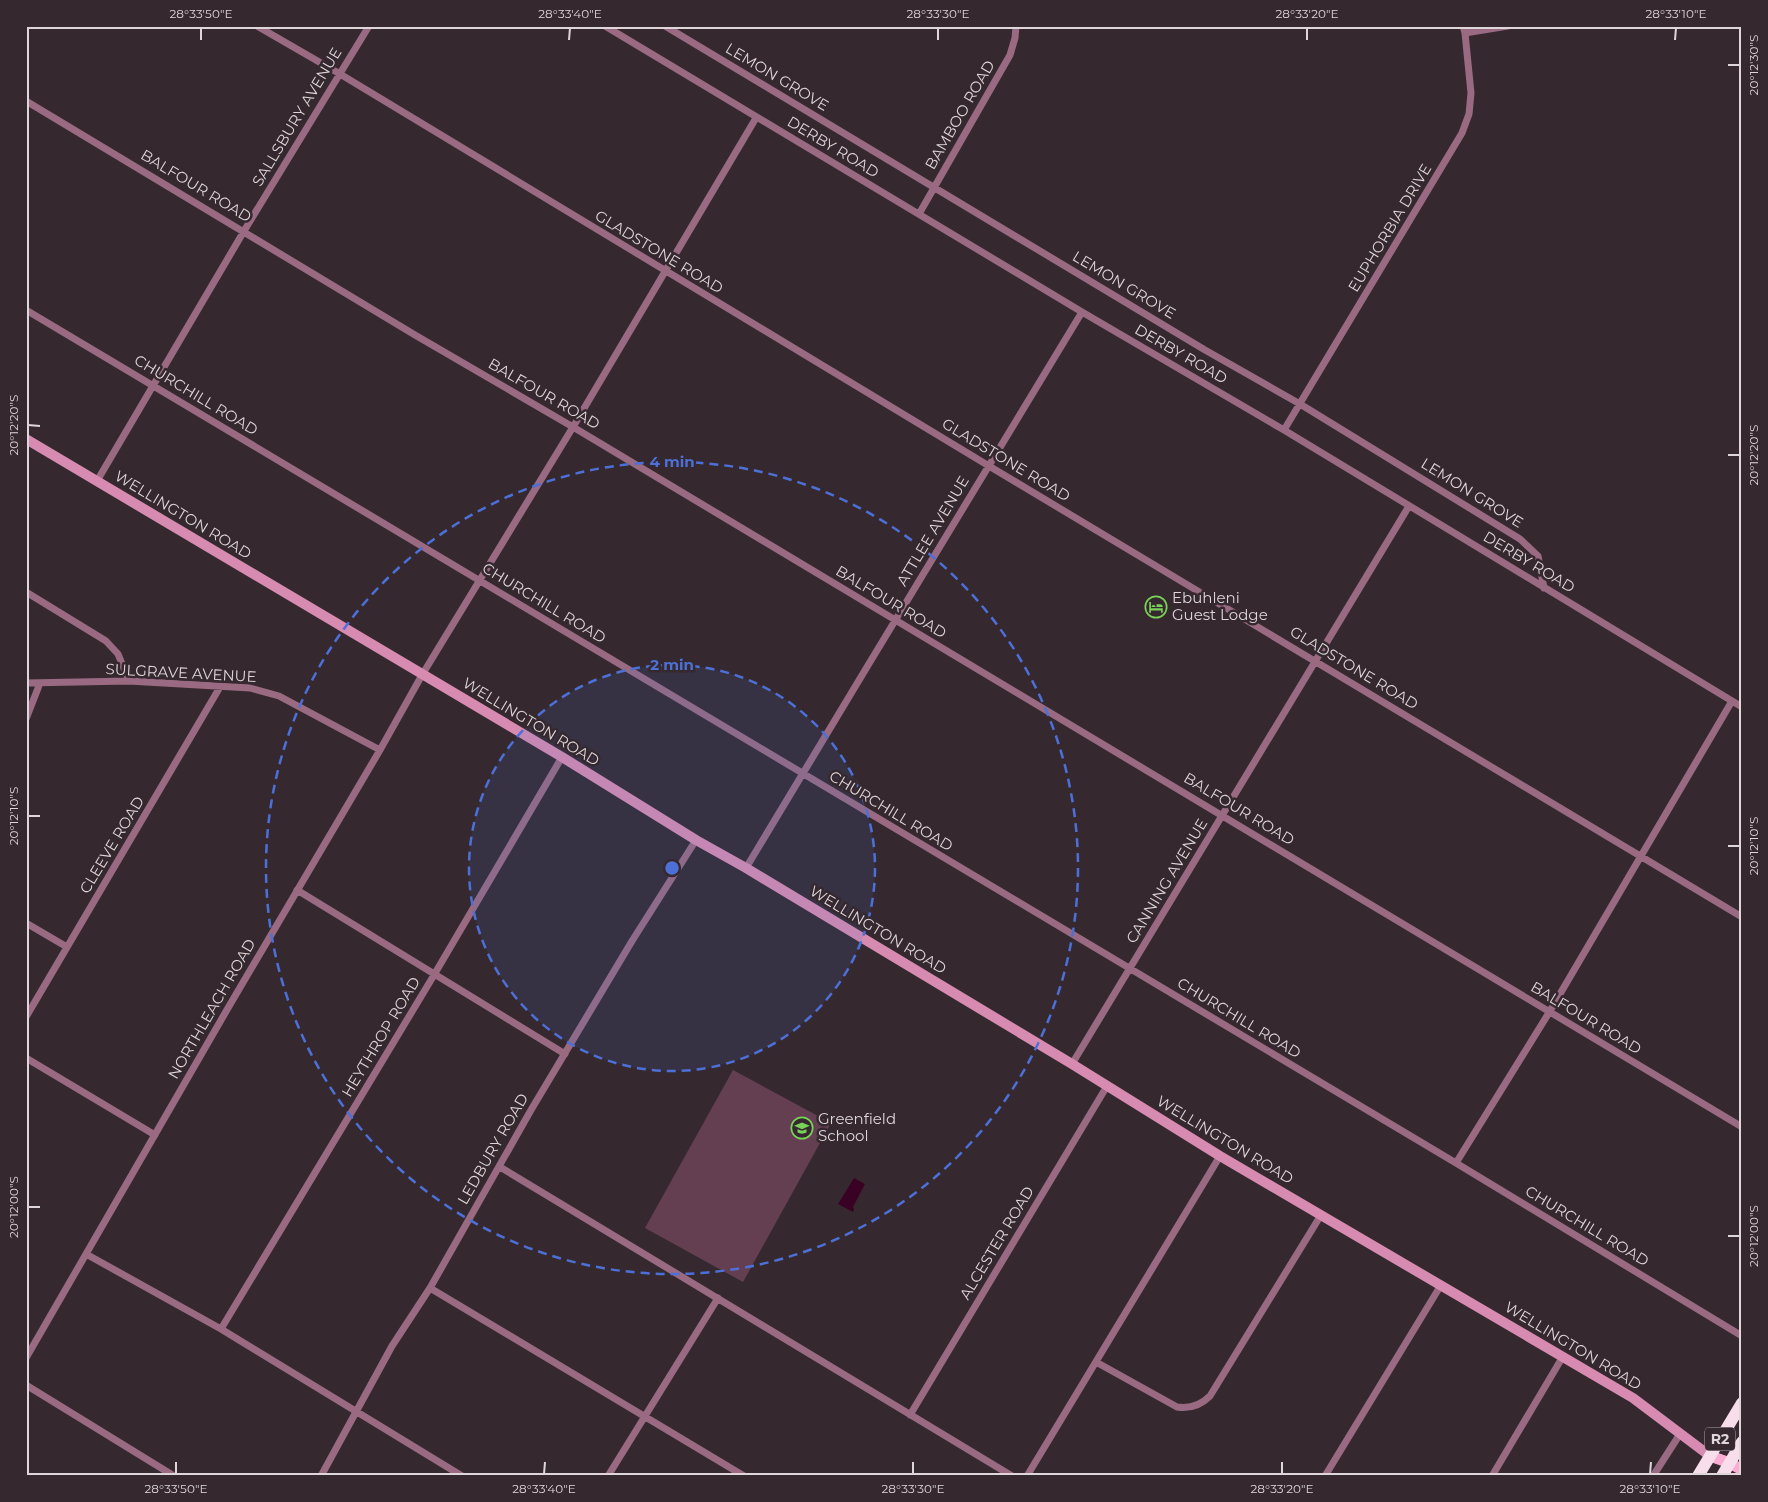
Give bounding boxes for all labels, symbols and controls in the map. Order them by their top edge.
text: 28°33'50"E [170,6,232,21]
text: 28°33'40"E [538,6,602,21]
text: 28°33'30"E [907,6,970,21]
text: 28°33'20"E [1275,6,1339,21]
text: 28°33'10"E [1646,6,1706,21]
text: 20°12'30"S [1746,35,1761,95]
street label: LEMON GROVE [722,38,832,115]
street label: SALLSBURY AVENUE [248,44,346,190]
street label: BAMBOO ROAD [921,57,999,173]
street label: DERBY ROAD [784,112,883,181]
street label: BALFOUR ROAD [137,145,255,226]
street label: EUPHORBIA DRIVE [1344,160,1435,295]
street label: GLADSTONE ROAD [592,206,727,297]
street label: LEMON GROVE [1069,246,1179,323]
street label: DERBY ROAD [1132,319,1231,388]
street label: CHURCHILL ROAD [131,350,262,439]
street label: BALFOUR ROAD [485,354,604,433]
text: 20°12'20"S [6,395,21,455]
street label: GLADSTONE ROAD [939,414,1074,505]
text: 20°12'20"S [1746,425,1761,485]
text: 4 min [649,452,695,471]
street label: LEMON GROVE [1418,454,1527,532]
street label: WELLINGTON ROAD [111,466,255,563]
street label: ATTLEE AVENUE [892,472,973,589]
street label: DERBY ROAD [1480,527,1579,596]
street label: CHURCHILL ROAD [479,558,610,647]
street label: BALFOUR ROAD [832,561,950,642]
place label: Ebuhleni Guest Lodge [1172,588,1268,624]
hotel icon: Ebuhleni Guest Lodge [1144,595,1168,619]
street label: GLADSTONE ROAD [1287,622,1422,713]
text: 2 min [650,655,694,674]
street label: SULGRAVE AVENUE [105,659,257,686]
street label: WELLINGTON ROAD [459,673,603,770]
street label: CHURCHILL ROAD [826,766,957,855]
street label: BALFOUR ROAD [1180,768,1298,849]
text: 20°12'10"S [6,787,21,845]
street label: CLEEVE ROAD [75,793,148,897]
street label: CANNING AVENUE [1122,815,1211,947]
text: 20°12'10"S [1746,817,1761,875]
centre of rings [663,859,681,877]
street label: WELLINGTON ROAD [806,881,950,978]
street label: NORTHLEACH ROAD [164,935,260,1082]
street label: HEYTHROP ROAD [337,973,424,1100]
street label: CHURCHILL ROAD [1174,973,1305,1062]
street label: BALFOUR ROAD [1527,977,1645,1058]
street label: LEDBURY ROAD [453,1090,532,1208]
street label: WELLINGTON ROAD [1153,1091,1297,1188]
place label: Greenfield School [818,1109,896,1145]
school or university icon: Greenfield School [790,1116,814,1140]
text: 20°12'00"S [6,1176,21,1238]
street label: CHURCHILL ROAD [1522,1181,1653,1270]
street label: ALCESTER ROAD [955,1183,1038,1303]
text: 20°12'00"S [1746,1205,1761,1267]
street label: WELLINGTON ROAD [1501,1297,1645,1394]
road number: R2 [1705,1428,1735,1450]
text: 28°33'50"E [145,1481,207,1496]
text: 28°33'40"E [512,1481,576,1496]
text: 28°33'30"E [882,1481,945,1496]
text: 28°33'20"E [1250,1481,1314,1496]
text: 28°33'10"E [1620,1481,1680,1496]

